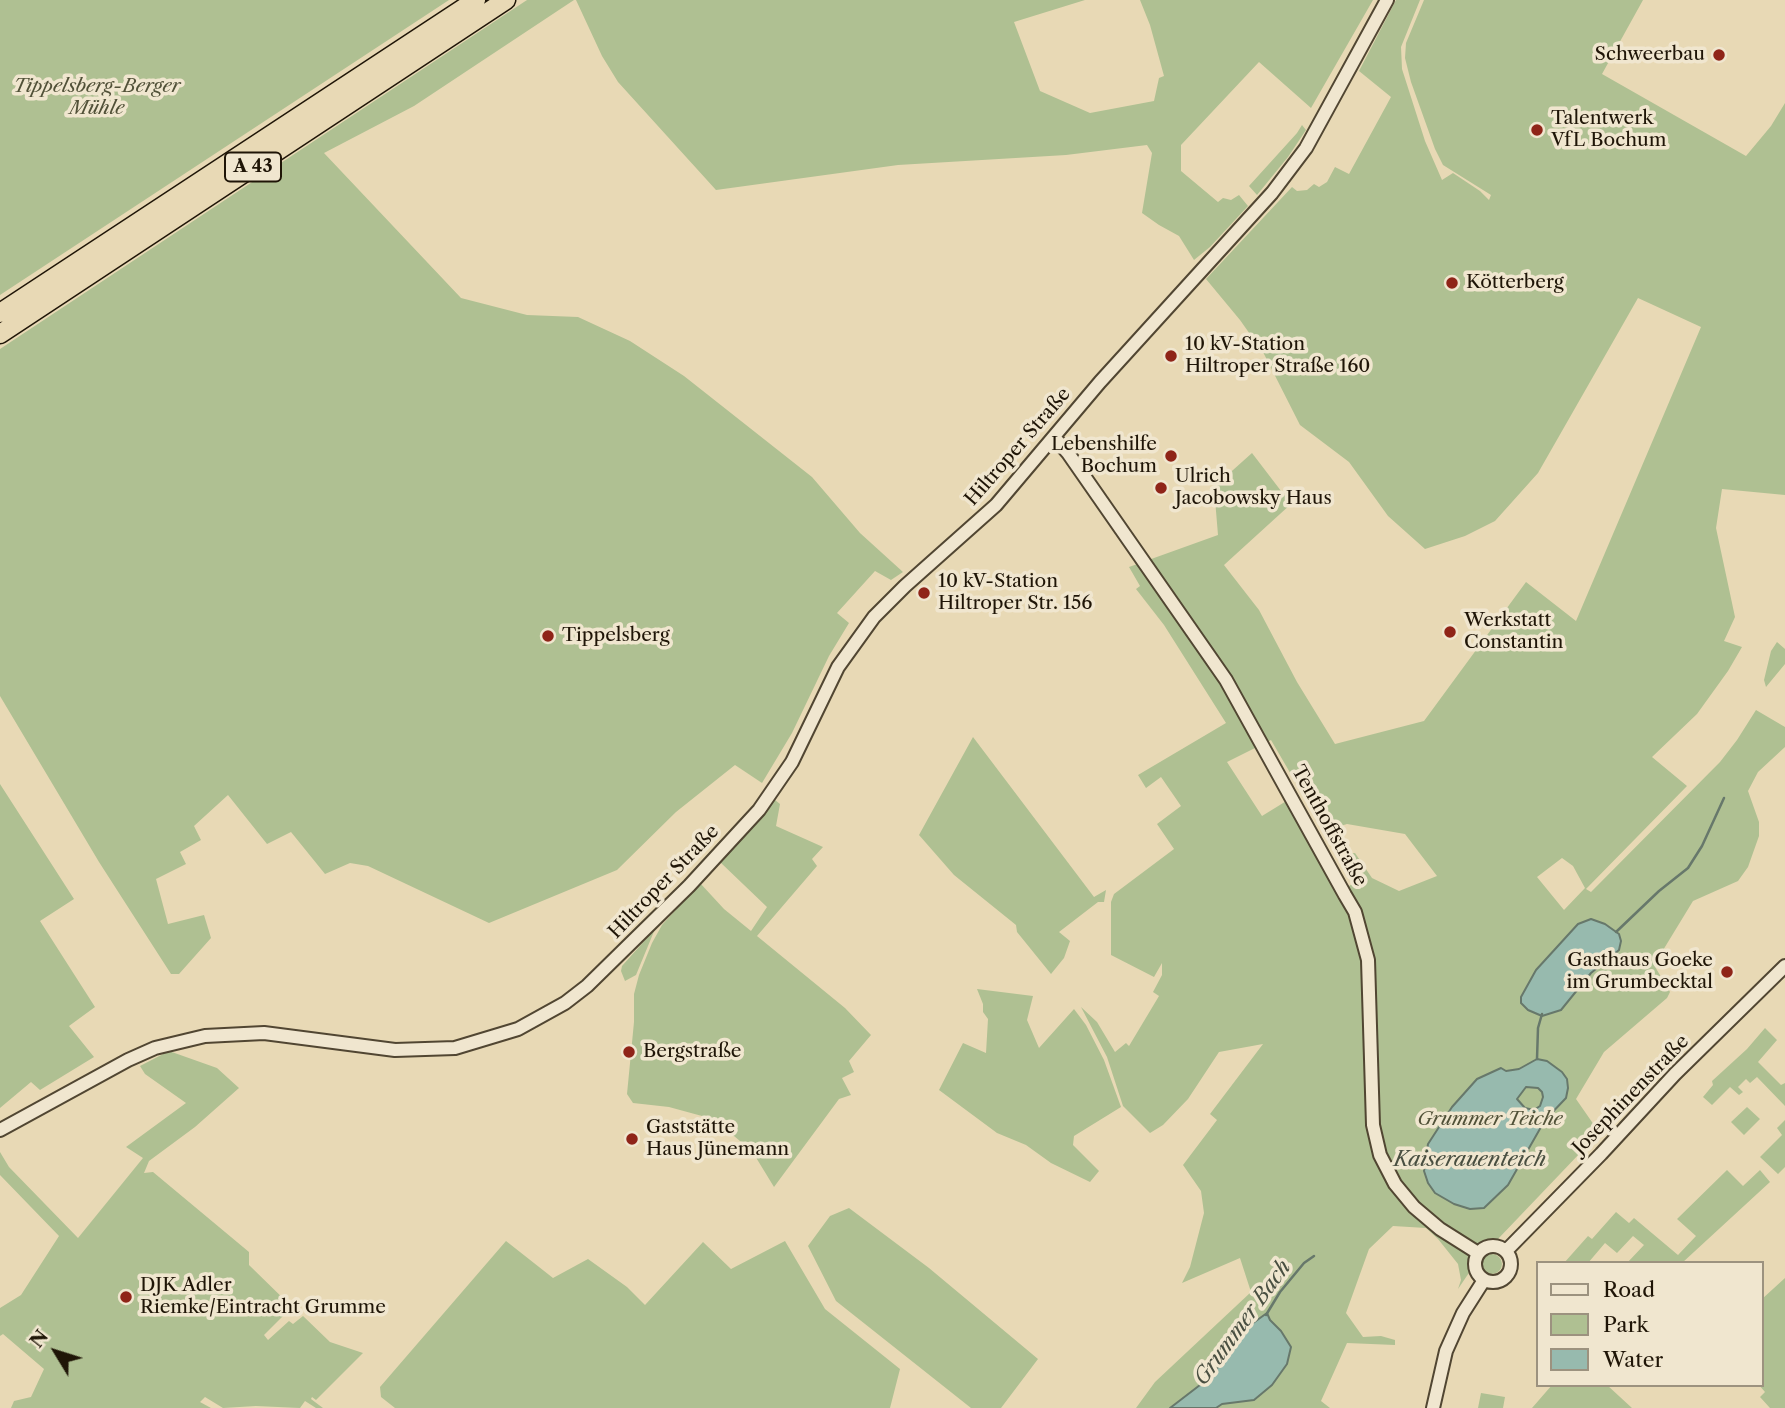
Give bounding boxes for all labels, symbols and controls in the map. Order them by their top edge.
place label: Schweerbau [1595,44,1705,66]
marker: Schweerbau [1711,47,1727,63]
park label: Tippelsberg-Berger Mühle [13,76,181,120]
place label: Talentwerk VfL Bochum [1551,108,1666,152]
marker: Talentwerk VfL Bochum [1529,122,1545,138]
road number: A 43 [225,152,281,182]
place label: Kötterberg [1466,272,1564,294]
marker: Kötterberg [1444,275,1460,291]
place label: 10 kV-Station Hiltroper Straße 160 [1185,334,1370,378]
marker: 10 kV-Station Hiltroper Straße 160 [1163,348,1179,364]
street label: Hiltroper Straße [960,383,1076,511]
place label: Lebenshilfe Bochum [1051,434,1157,478]
marker: Lebenshilfe Bochum [1163,448,1179,464]
place label: Ulrich Jacobowsky Haus [1175,466,1332,510]
marker: Ulrich Jacobowsky Haus [1153,480,1169,496]
place label: 10 kV-Station Hiltroper Str. 156 [938,571,1092,615]
marker: 10 kV-Station Hiltroper Str. 156 [916,585,932,601]
place label: Werkstatt Constantin [1464,610,1563,654]
marker: Werkstatt Constantin [1442,624,1458,640]
place label: Tippelsberg [562,625,670,647]
marker: Tippelsberg [540,628,556,644]
street label: Tenthoffstraße [1286,762,1372,890]
street label: Hiltroper Straße [604,820,724,944]
place label: Gasthaus Goeke im Grumbecktal [1566,950,1713,994]
marker: Gasthaus Goeke im Grumbecktal [1719,964,1735,980]
street label: Josephinenstraße [1568,1030,1694,1160]
place label: Bergstraße [643,1041,742,1063]
marker: Bergstraße [621,1044,637,1060]
park label: Grummer Teiche [1417,1109,1563,1131]
place label: Gaststätte Haus Jünemann [646,1117,789,1161]
marker: Gaststätte Haus Jünemann [624,1131,640,1147]
water label: Kaiserauenteich [1394,1147,1546,1173]
water label: Grummer Bach [1189,1256,1297,1390]
legend [1536,1261,1764,1387]
place label: DJK Adler Riemke/Eintracht Grumme [140,1275,386,1319]
text: Road [1603,1277,1655,1302]
marker: DJK Adler Riemke/Eintracht Grumme [118,1289,134,1305]
text: Park [1603,1312,1649,1337]
north arrow [21,1317,91,1387]
text: N [25,1325,53,1352]
text: Water [1603,1347,1663,1372]

